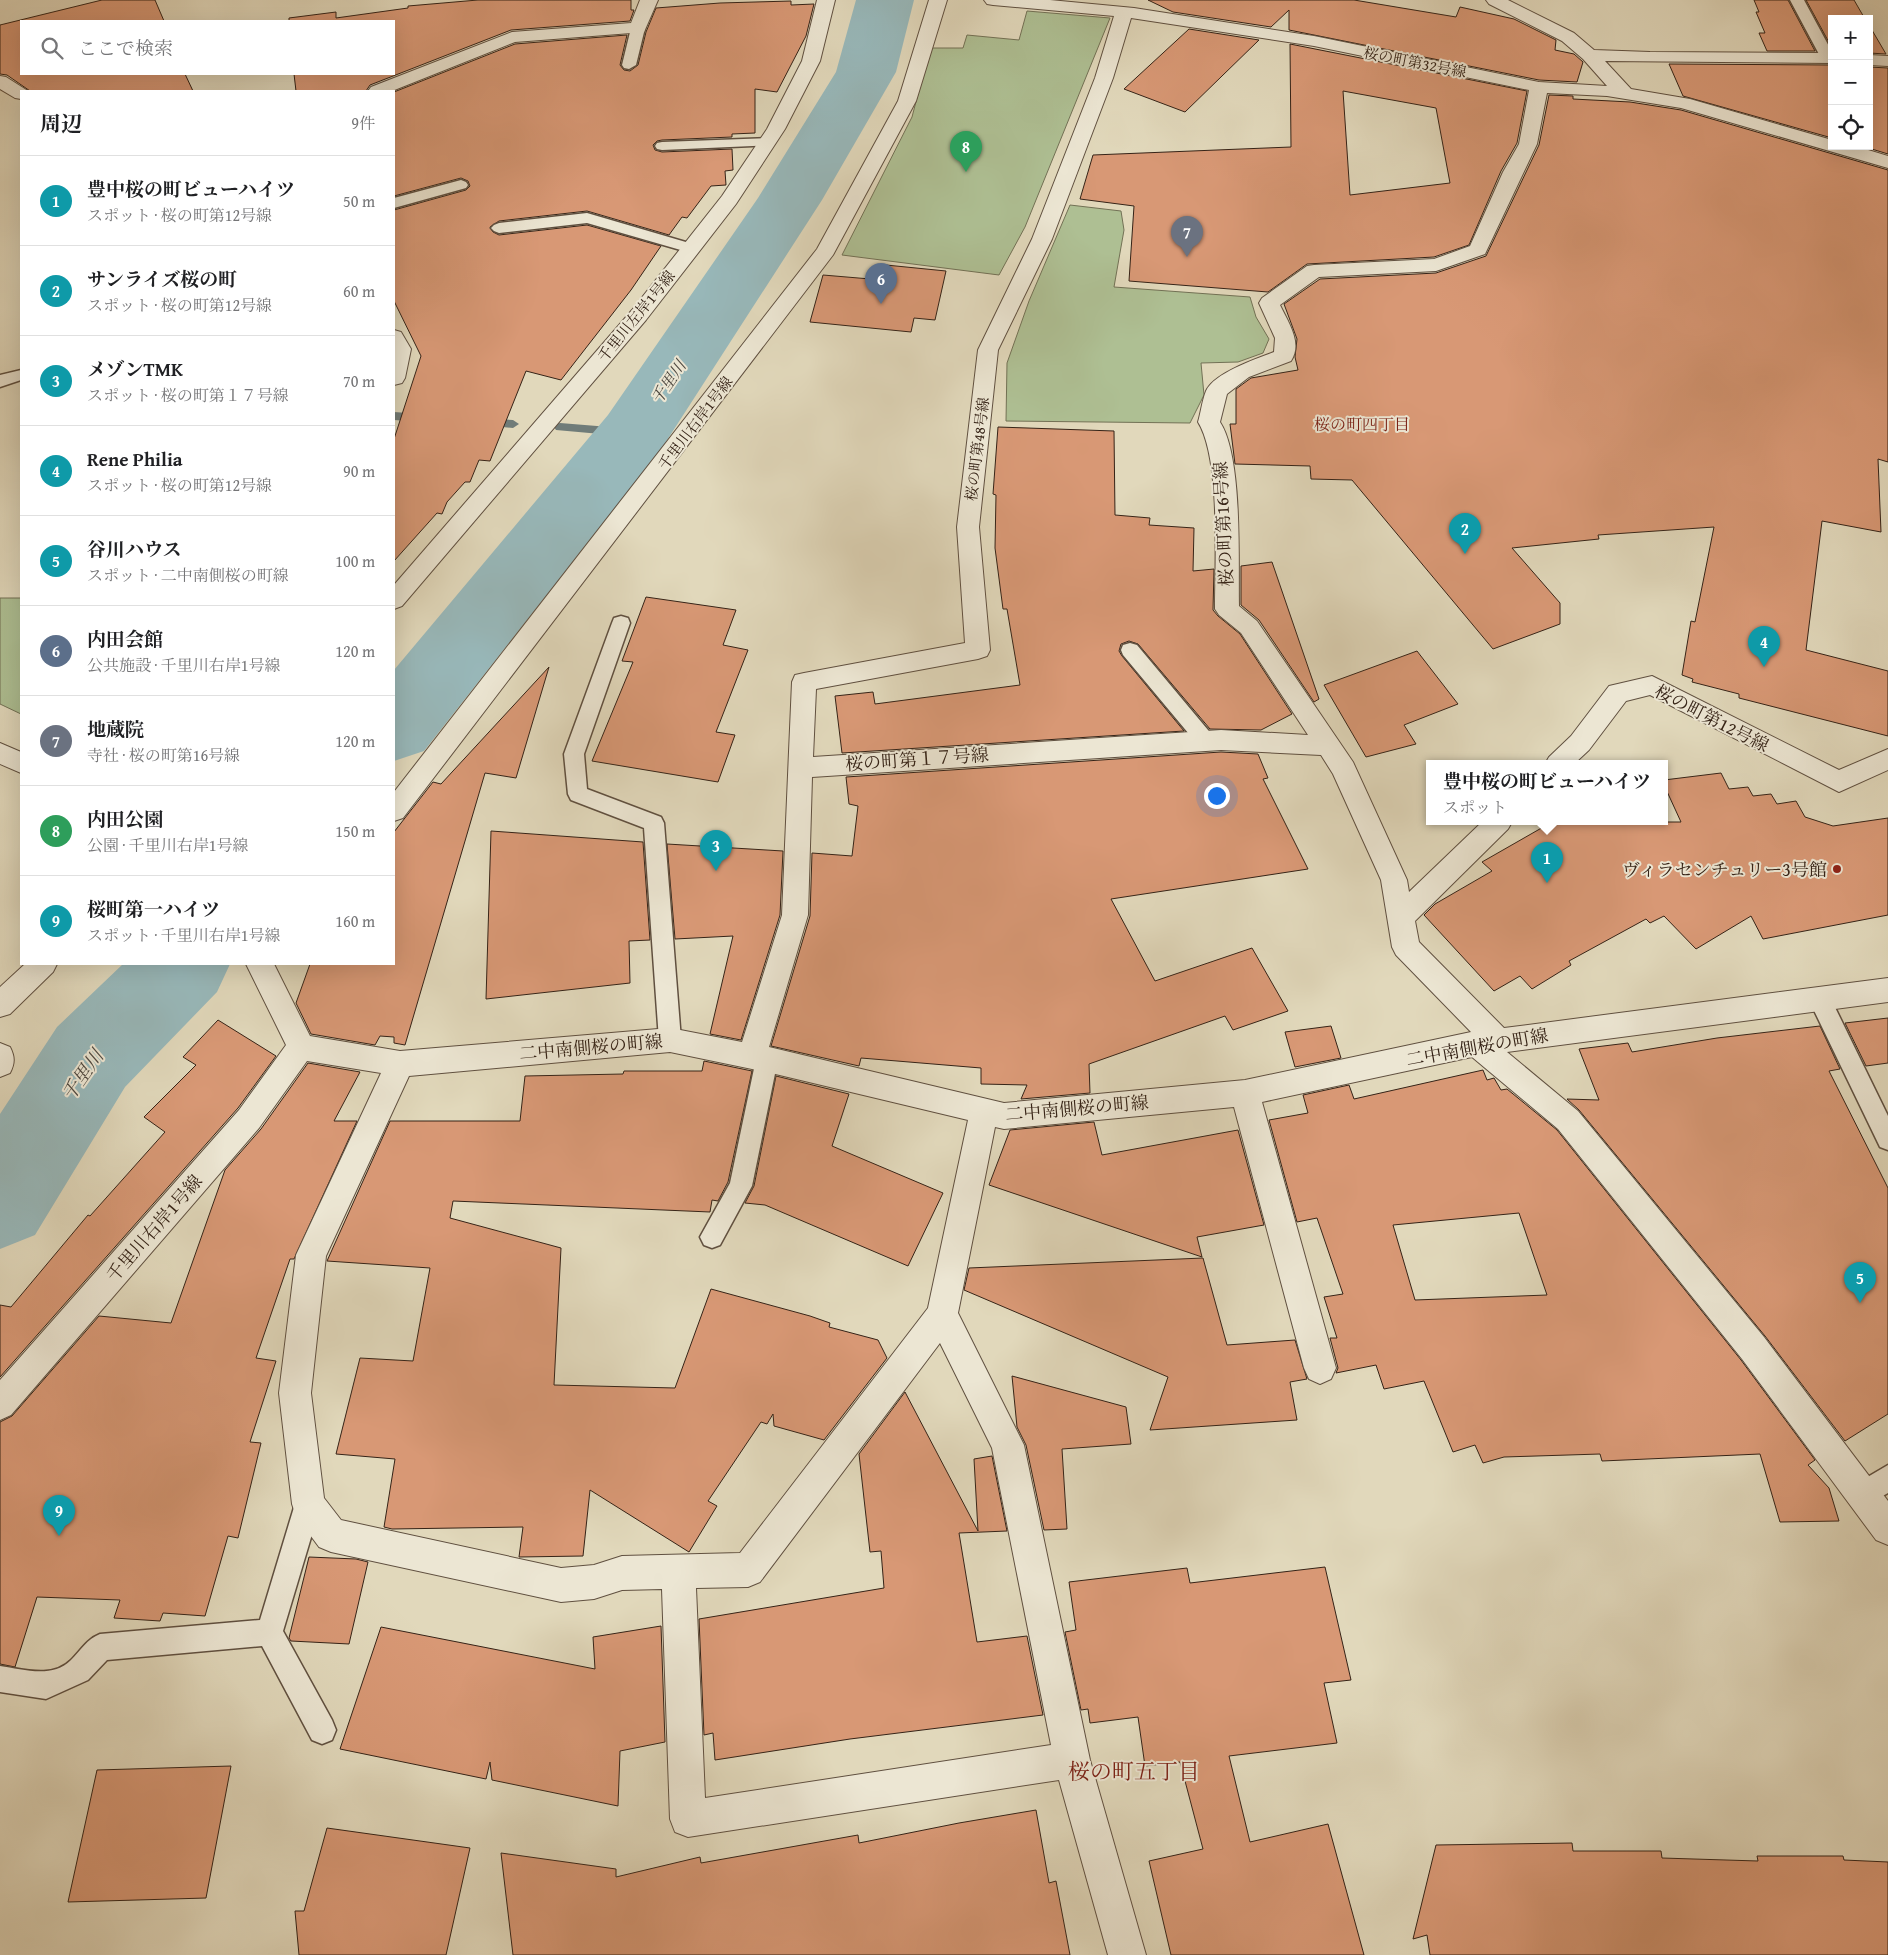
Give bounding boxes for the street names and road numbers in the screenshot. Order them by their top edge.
street label: 桜の町第32号線 [1362,42,1468,82]
street label: 千里川左岸1号線 [593,266,679,366]
street label: 千里川右岸1号線 [653,372,737,474]
street label: 桜の町第48号線 [960,396,994,502]
street label: 桜の町第16号線 [1206,461,1240,587]
street label: 桜の町第12号線 [1650,678,1774,758]
street label: 桜の町第１７号線 [844,741,990,777]
street label: 二中南側桜の町線 [1404,1021,1550,1073]
street label: 二中南側桜の町線 [518,1027,664,1067]
street label: 二中南側桜の町線 [1004,1088,1150,1128]
street label: 千里川右岸1号線 [100,1168,208,1288]

